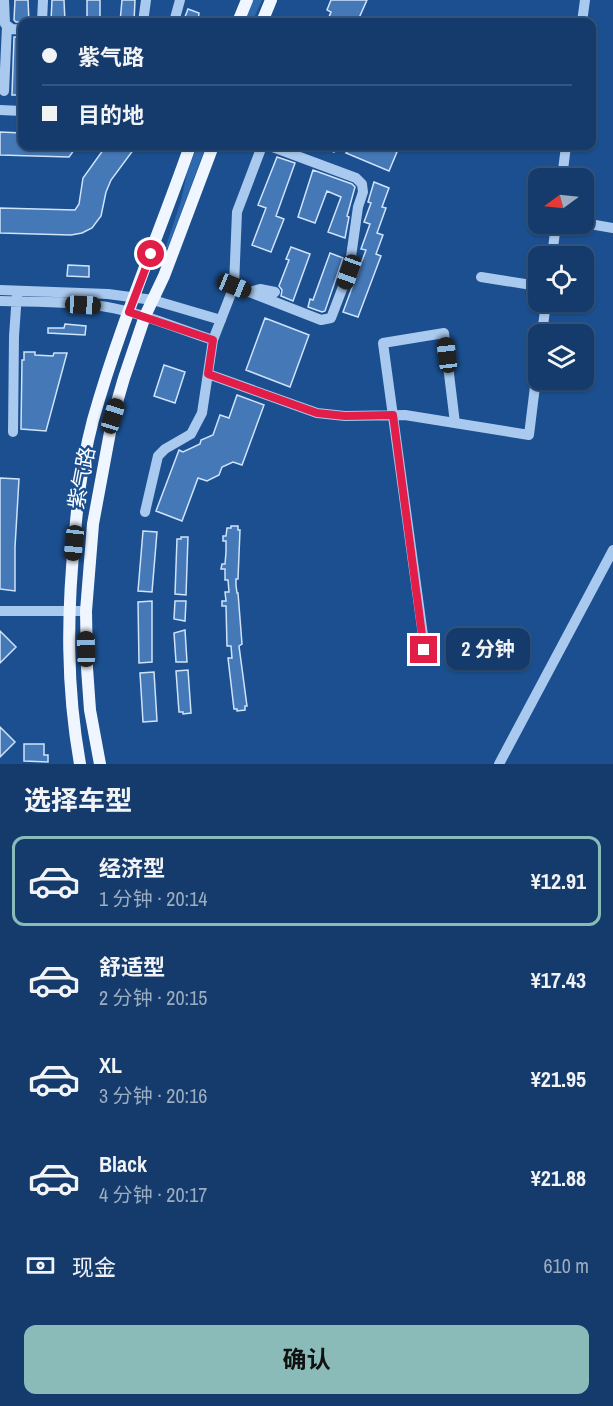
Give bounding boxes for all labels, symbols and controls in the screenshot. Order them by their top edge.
text: 紫气路 [78,42,144,72]
text: 目的地 [78,100,144,130]
north arrow [528,168,594,234]
map controls [528,168,594,390]
route start [137,240,164,267]
button: locate [528,246,594,312]
car [334,252,364,292]
car [214,271,254,301]
car [65,295,101,315]
button: layers [528,324,594,390]
car [436,336,458,374]
car [99,396,127,436]
street label: 紫气路 [61,444,102,512]
car [63,524,85,562]
callout: 2 分钟 [445,629,529,671]
car [77,631,95,667]
text: 2 分钟 [461,635,515,662]
route end [410,636,437,663]
text: 选择车型 [24,782,132,818]
text: 经济型 [99,853,165,883]
icon: car [27,854,81,908]
text: ¥12.91 [531,866,586,896]
text: 1 分钟 · 20:14 [99,885,207,912]
text: 舒适型 [99,952,165,982]
icon: car [27,953,81,1007]
text: ¥17.43 [531,965,586,995]
text: 2 分钟 · 20:15 [99,984,207,1011]
text: XL [99,1050,122,1080]
icon: car [27,1052,81,1106]
text: ¥21.95 [531,1064,586,1094]
text: 3 分钟 · 20:16 [99,1082,207,1109]
text: Black [99,1149,147,1179]
icon: car [27,1151,81,1205]
text: ¥21.88 [531,1163,586,1193]
text: 4 分钟 · 20:17 [99,1181,207,1208]
icon: cash [24,1249,57,1282]
text: 现金 [72,1252,116,1282]
text: 610 m [543,1252,589,1279]
button: 确认 [24,1325,589,1394]

